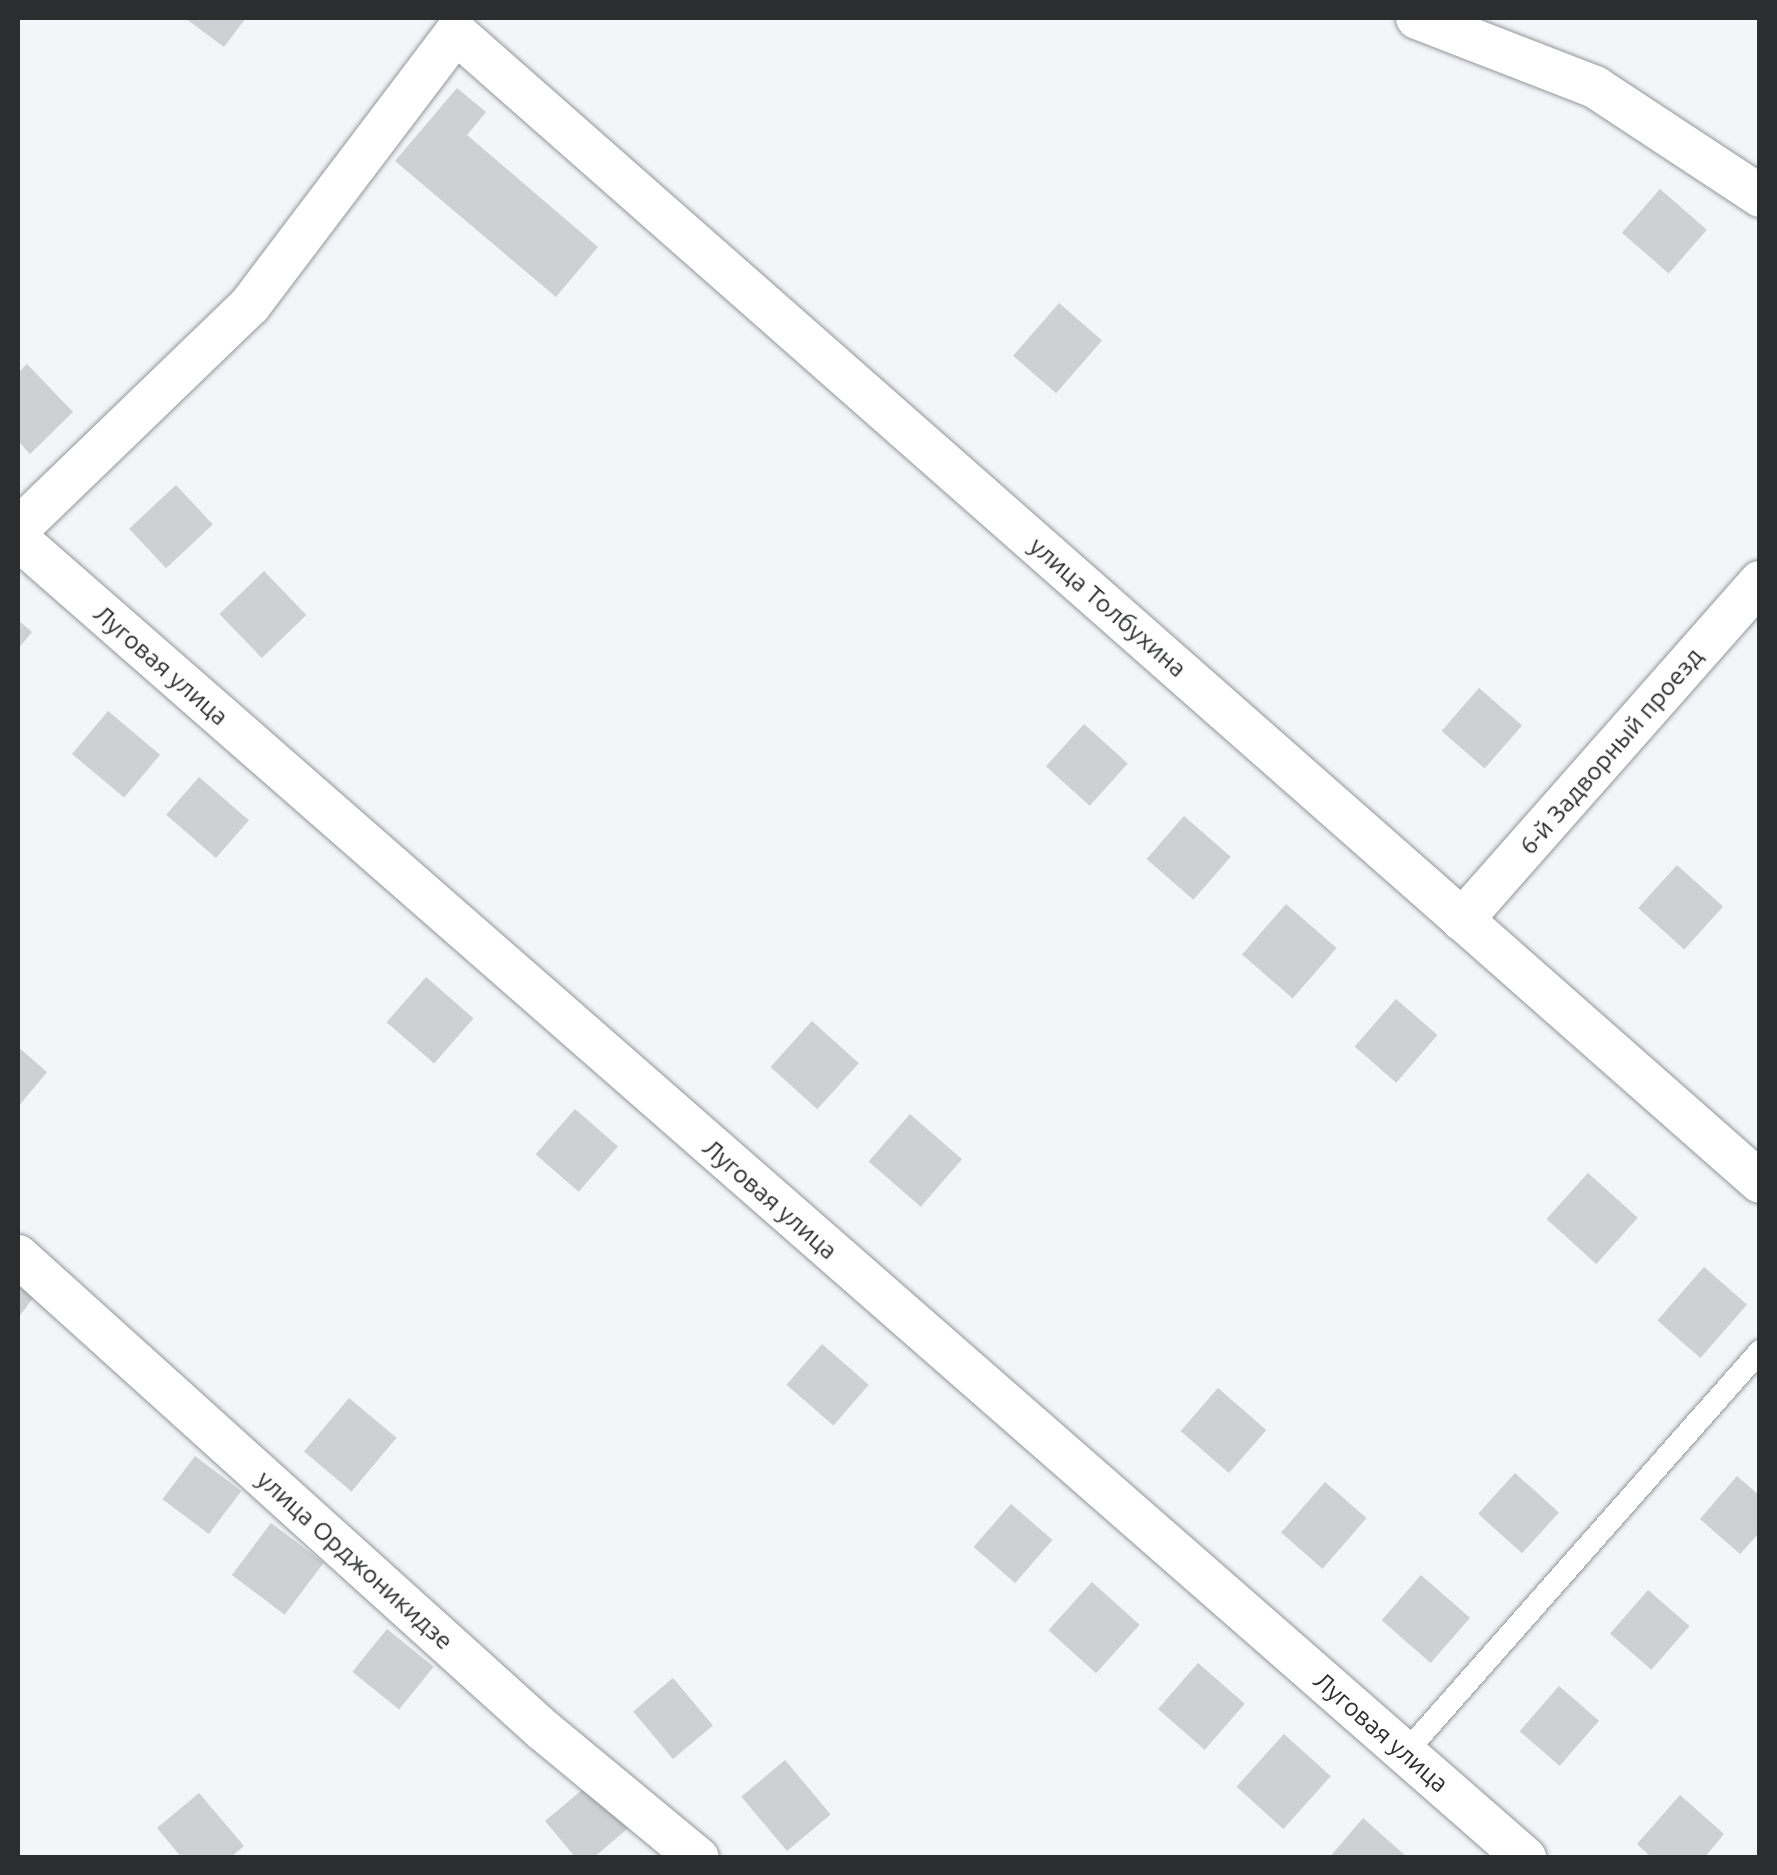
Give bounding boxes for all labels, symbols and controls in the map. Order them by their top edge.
street label: улица Толбухина [1023,531,1193,683]
street label: Луговая улица [88,598,234,732]
street label: 6-й Задворный проезд [1513,641,1709,861]
street label: Луговая улица [697,1132,843,1266]
street label: улица Орджоникидзе [251,1464,459,1656]
street label: Луговая улица [1308,1665,1454,1799]

